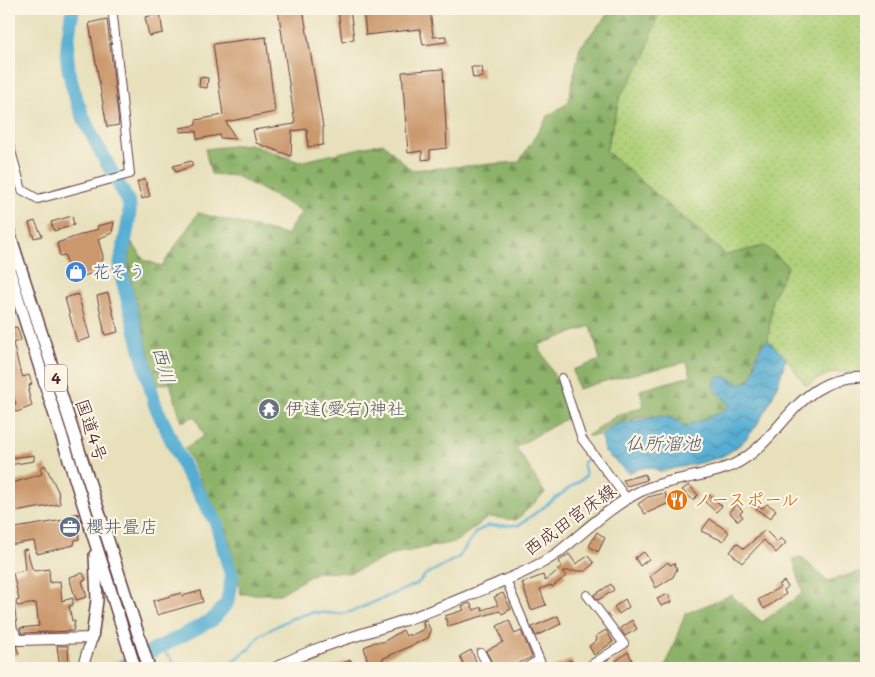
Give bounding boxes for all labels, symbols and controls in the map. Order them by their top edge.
place label: 花そう [92,259,146,283]
shop icon: 花そう [64,260,88,284]
water label: 西川 [147,343,181,386]
road number: 4 [45,364,67,392]
street label: 国道4号 [71,395,113,464]
place label: 伊達(愛宕)神社 [285,396,405,420]
temple icon: 伊達(愛宕)神社 [257,397,281,421]
water label: 仏所溜池 [625,430,702,455]
street label: 西成田宮床線 [519,478,620,561]
place label: ノースポール [693,487,799,511]
restaurant icon: ノースポール [665,488,689,512]
place label: 櫻井畳店 [86,514,158,538]
office icon: 櫻井畳店 [58,515,82,539]

